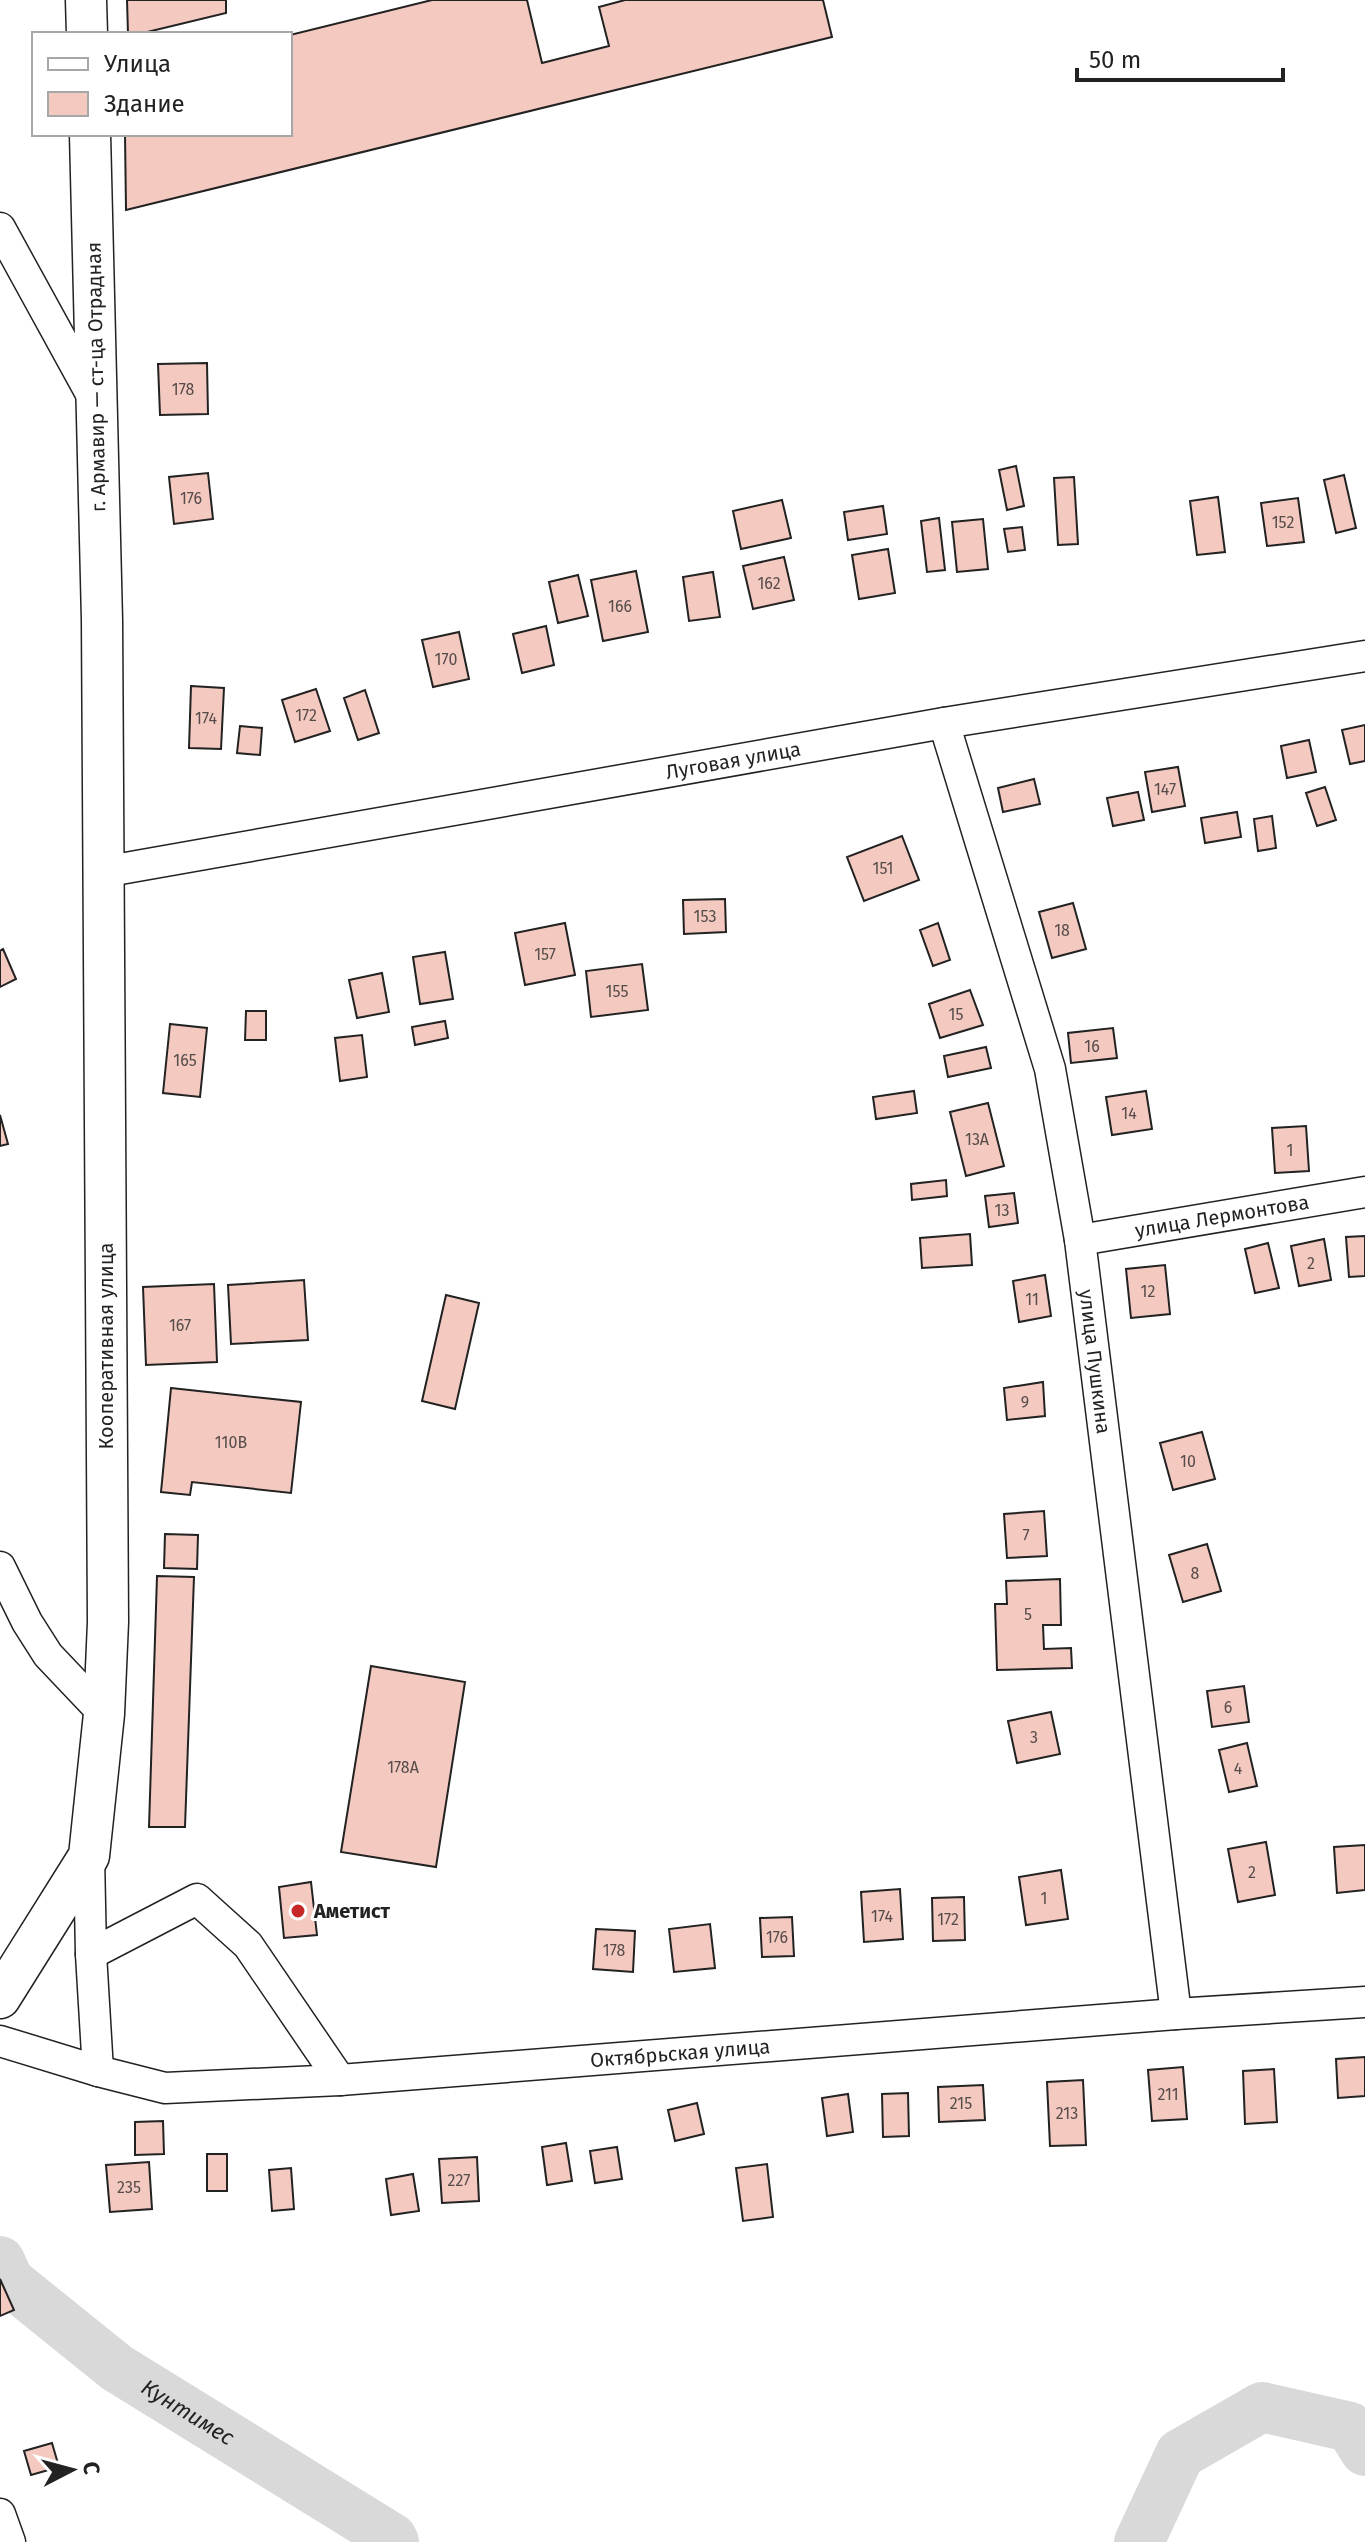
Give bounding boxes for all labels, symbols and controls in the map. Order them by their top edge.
legend [32,32,292,136]
scale bar [1077,32,1283,82]
text: 50 m [1089,46,1141,74]
text: Улица [104,50,171,78]
text: Здание [104,90,185,118]
street label: г. Армавир — ст-ца Отрадная [82,242,110,512]
house number: 178 [172,380,194,399]
house number: 176 [180,489,202,508]
house number: 152 [1272,513,1294,532]
house number: 162 [757,574,781,593]
house number: 166 [608,597,632,616]
house number: 170 [435,650,457,669]
house number: 172 [295,706,317,725]
house number: 174 [195,709,217,728]
street label: Луговая улица [664,737,803,784]
house number: 147 [1154,780,1176,799]
house number: 151 [872,859,894,878]
house number: 153 [694,907,716,926]
house number: 18 [1054,921,1070,940]
house number: 157 [534,945,556,964]
house number: 155 [606,982,628,1001]
house number: 15 [949,1005,963,1024]
house number: 16 [1084,1037,1100,1056]
house number: 165 [173,1051,197,1070]
house number: 14 [1121,1104,1137,1123]
house number: 13А [965,1130,990,1149]
house number: 1 [1287,1141,1293,1160]
street label: улица Лермонтова [1133,1190,1311,1243]
house number: 13 [995,1201,1009,1220]
street label: Кооперативная улица [94,1243,118,1449]
house number: 2 [1307,1254,1315,1273]
house number: 12 [1141,1282,1155,1301]
street label: улица Пушкина [1074,1288,1116,1435]
house number: 11 [1025,1290,1039,1309]
house number: 167 [169,1316,191,1335]
house number: 9 [1021,1393,1029,1412]
house number: 110В [215,1433,247,1452]
house number: 10 [1180,1452,1196,1471]
house number: 7 [1022,1526,1030,1545]
house number: 8 [1191,1564,1200,1583]
house number: 5 [1024,1605,1032,1624]
house number: 6 [1224,1698,1232,1717]
house number: 3 [1030,1728,1038,1747]
house number: 178А [387,1758,420,1777]
house number: 4 [1234,1759,1243,1778]
house number: 2 [1248,1863,1256,1882]
house number: 1 [1041,1889,1047,1908]
place label: Аметист [313,1899,391,1923]
marker: Аметист [289,1902,307,1920]
house number: 174 [871,1907,893,1926]
house number: 172 [937,1910,959,1929]
house number: 176 [766,1928,788,1947]
house number: 178 [603,1941,625,1960]
street label: Октябрьская улица [589,2034,771,2072]
house number: 211 [1157,2085,1179,2104]
house number: 215 [950,2094,972,2113]
house number: 213 [1056,2104,1078,2123]
house number: 227 [448,2171,470,2190]
house number: 235 [117,2178,141,2197]
water label: Кунтимес [137,2373,240,2451]
north arrow [32,2430,112,2510]
text: С [77,2460,106,2476]

